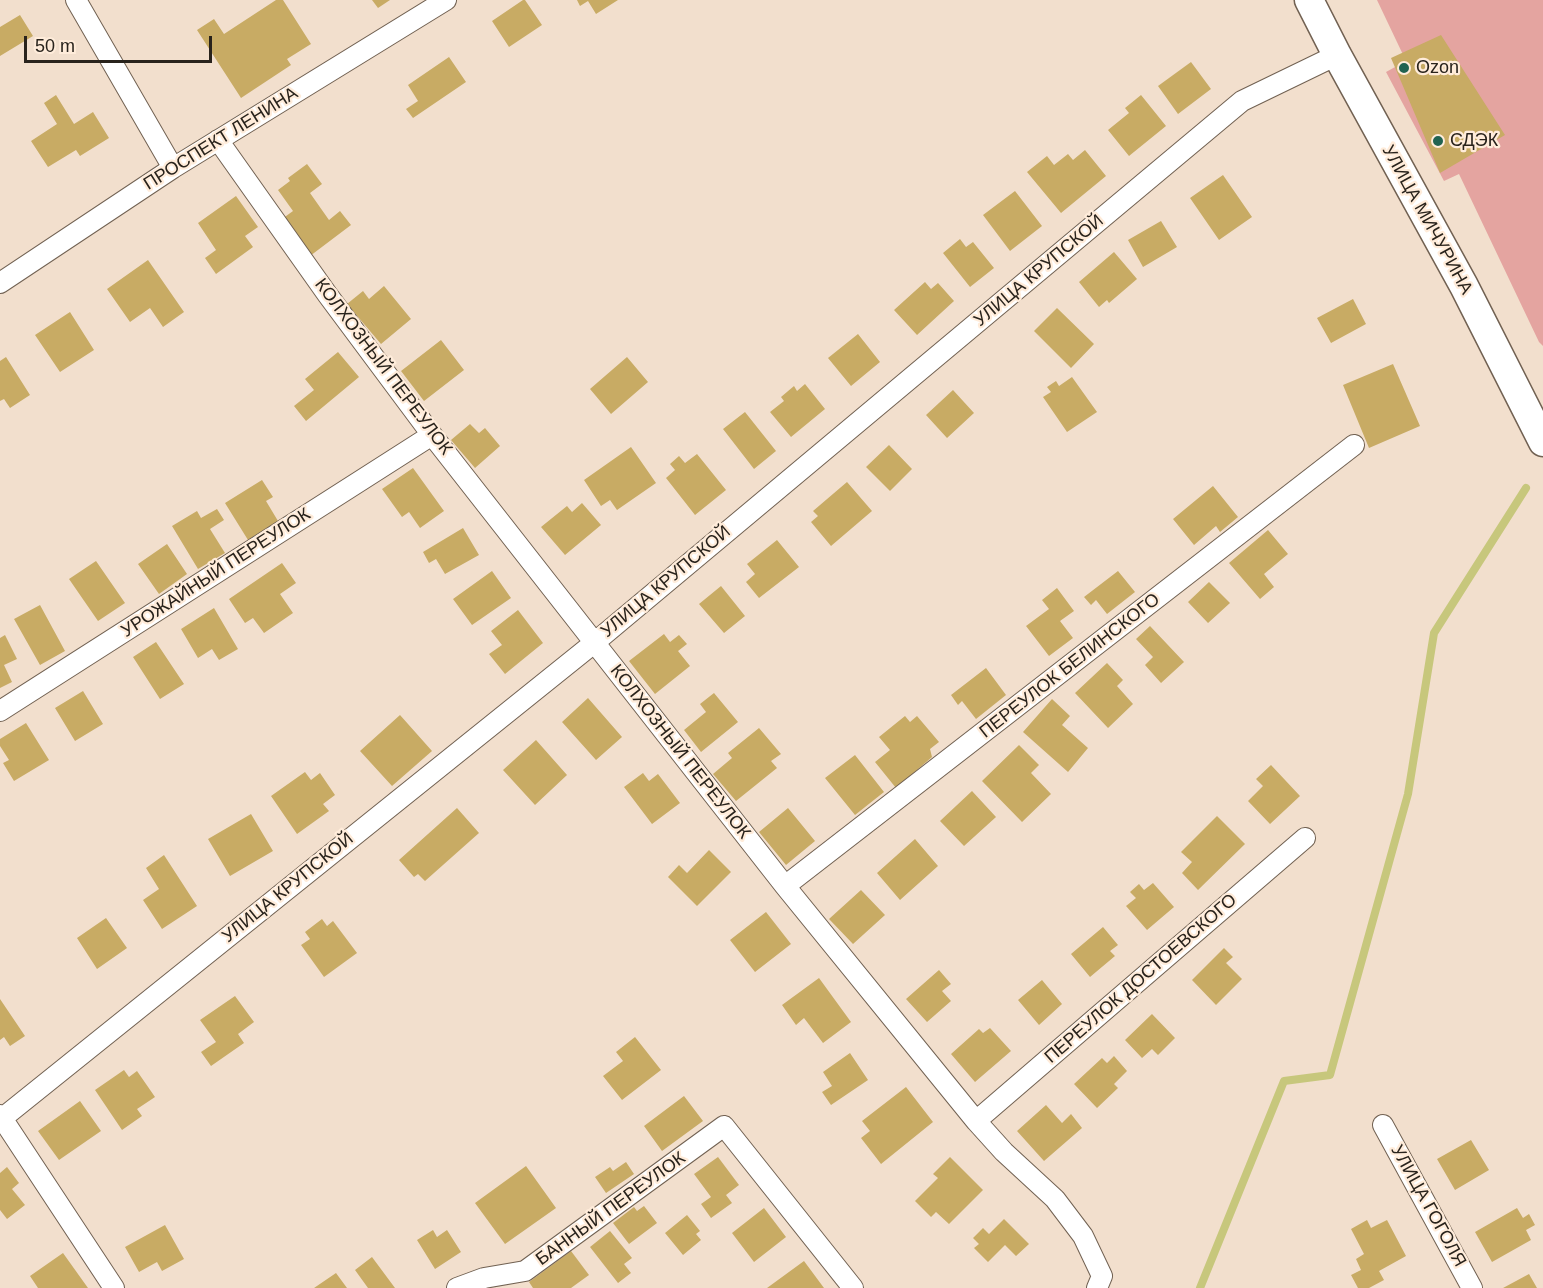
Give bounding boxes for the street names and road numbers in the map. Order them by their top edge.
street label: ПРОСПЕКТ ЛЕНИНА [140,83,302,195]
street label: УЛИЦА МИЧУРИНА [1377,142,1477,298]
street label: УЛИЦА КРУПСКОЙ [970,210,1108,332]
street label: КОЛХОЗНЫЙ ПЕРЕУЛОК [310,275,456,459]
street label: УРОЖАЙНЫЙ ПЕРЕУЛОК [117,504,315,642]
street label: УЛИЦА КРУПСКОЙ [597,521,735,643]
street label: ПЕРЕУЛОК БЕЛИНСКОГО [976,589,1164,743]
street label: КОЛХОЗНЫЙ ПЕРЕУЛОК [605,661,755,843]
street label: УЛИЦА КРУПСКОЙ [218,828,358,948]
street label: ПЕРЕУЛОК ДОСТОЕВСКОГО [1041,890,1241,1068]
street label: УЛИЦА ГОГОЛЯ [1386,1141,1470,1271]
street label: БАННЫЙ ПЕРЕУЛОК [532,1148,690,1270]

